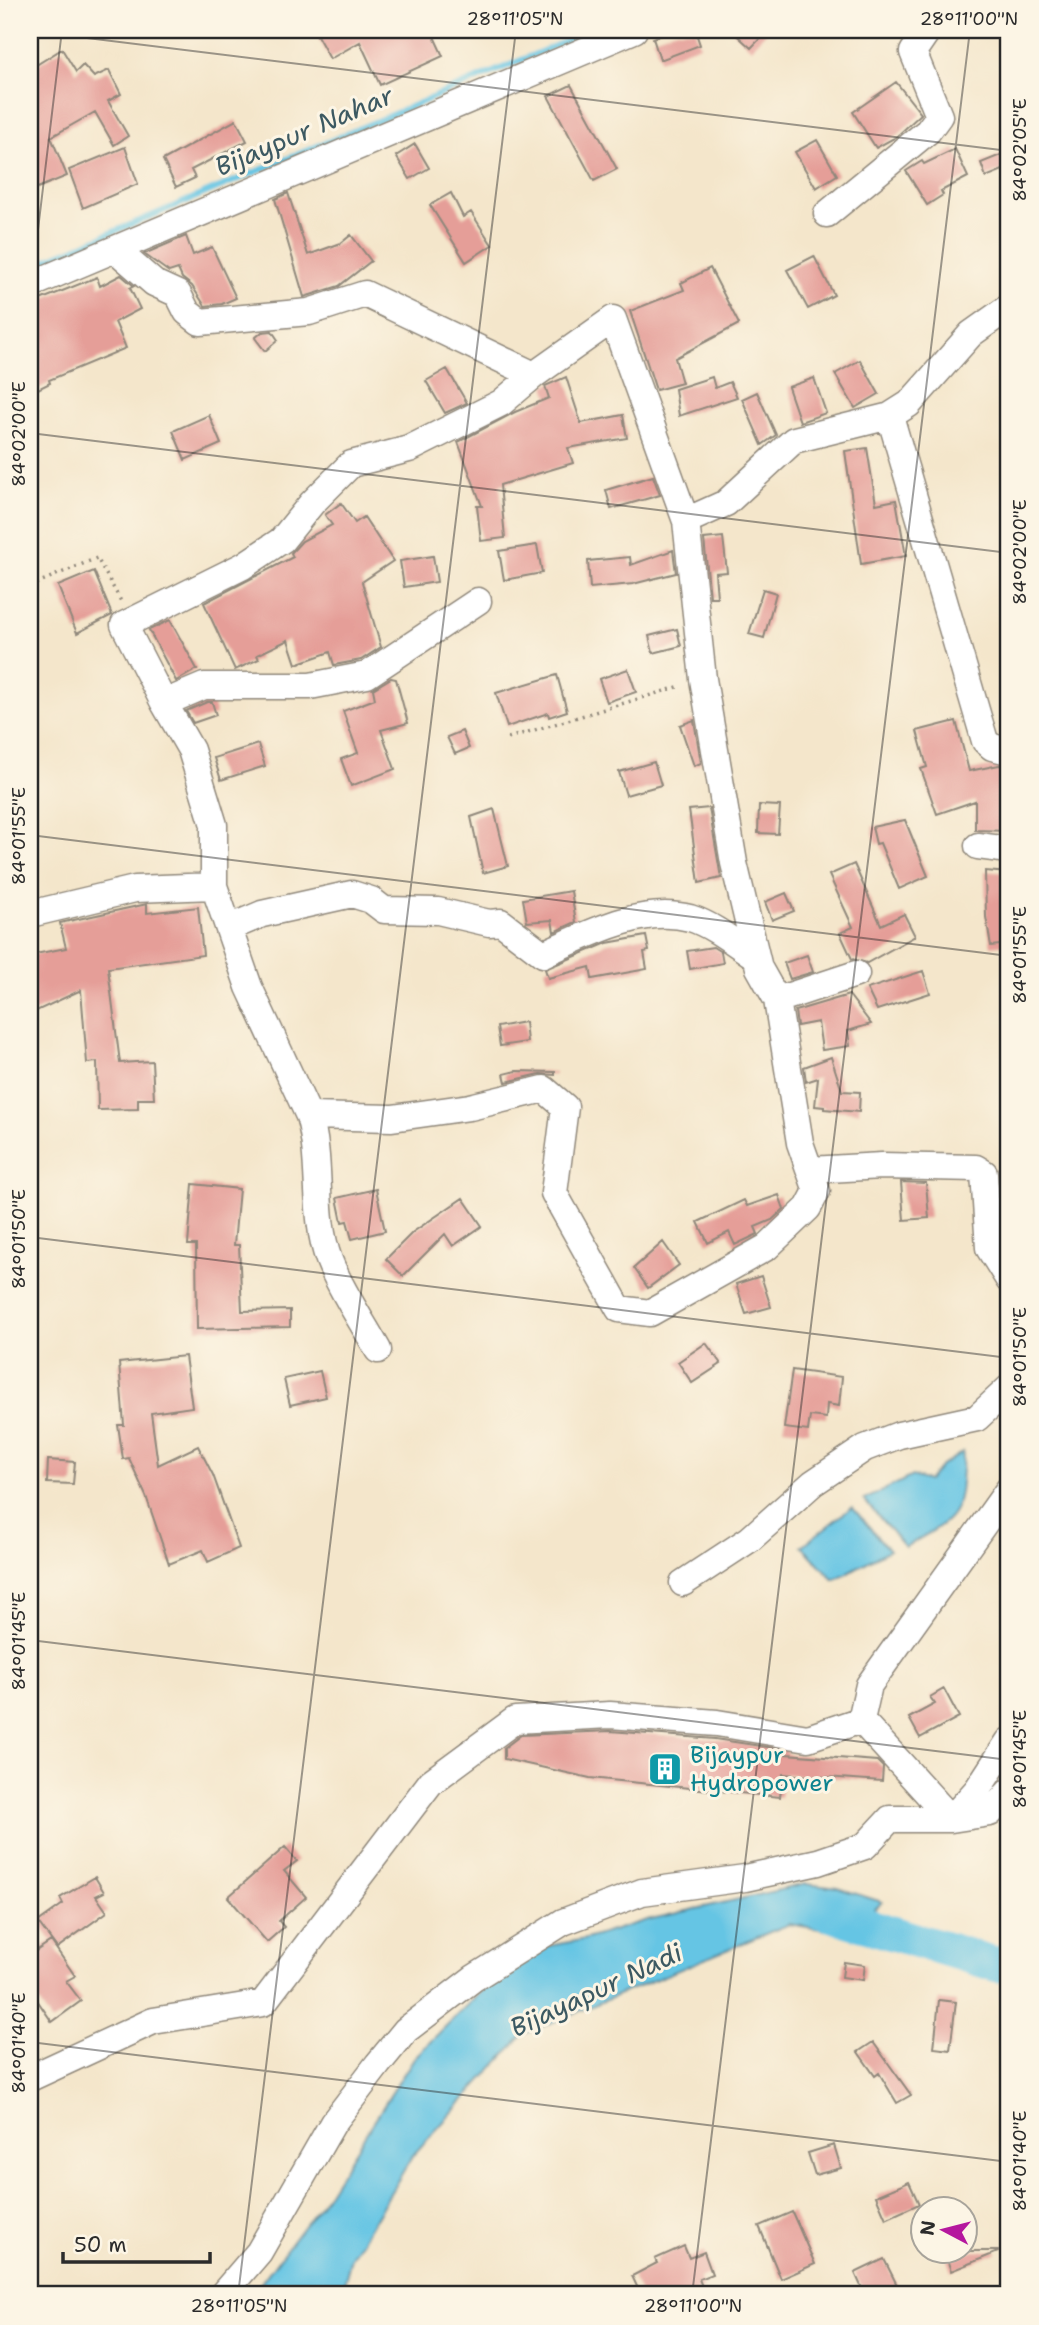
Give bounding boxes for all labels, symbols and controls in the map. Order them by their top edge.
text: 28°11'05"N [467,7,563,31]
text: 28°11'00"N [920,7,1018,31]
water label: Bijaypur Nahar [209,77,399,184]
text: 84°02'05"E [1008,98,1032,202]
text: 84°02'00"E [7,381,31,487]
text: 84°02'00"E [1008,499,1032,605]
text: 84°01'55"E [7,787,31,885]
text: 84°01'55"E [1008,906,1032,1004]
text: 84°01'50"E [7,1189,31,1289]
text: 84°01'50"E [1008,1307,1032,1407]
text: 84°01'45"E [7,1592,31,1690]
text: 84°01'45"E [1008,1710,1032,1808]
place label: Bijaypur Hydropower [690,1739,834,1799]
building icon: Bijaypur Hydropower [646,1750,684,1788]
water label: Bijayapur Nadi [504,1934,688,2045]
text: 84°01'40"E [7,1993,31,2094]
text: 84°01'40"E [1008,2111,1032,2212]
north arrow [909,2196,979,2266]
text: N [914,2219,941,2237]
scale bar [63,2220,210,2264]
text: 50 m [74,2231,127,2259]
text: 28°11'05"N [191,2294,287,2318]
text: 28°11'00"N [644,2294,742,2318]

